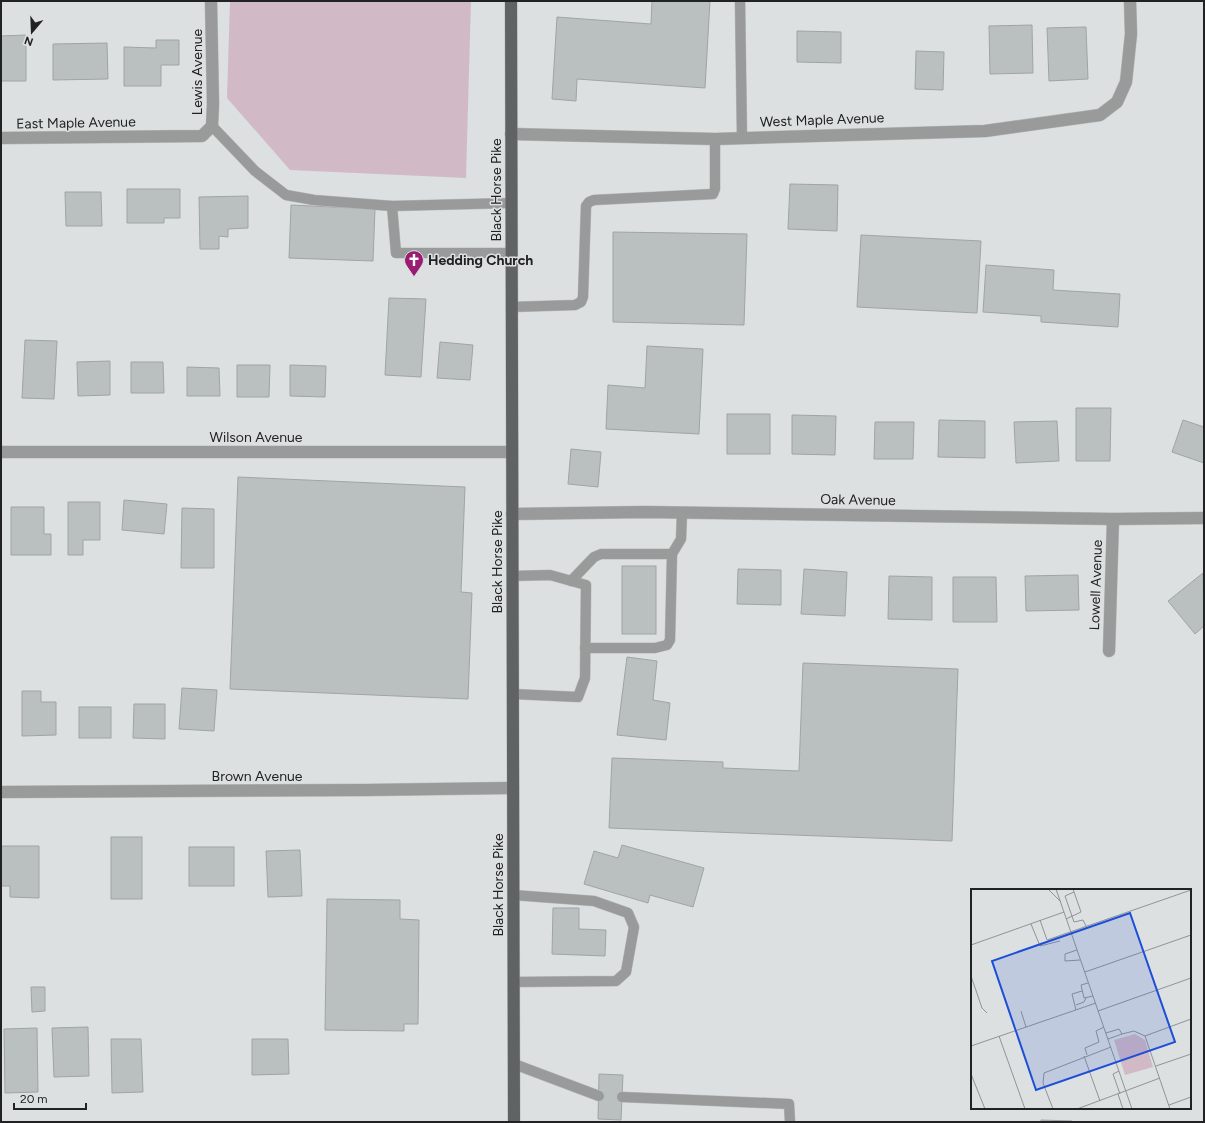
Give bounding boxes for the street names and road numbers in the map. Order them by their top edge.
street label: Lewis Avenue [189,29,206,115]
street label: West Maple Avenue [759,109,885,131]
street label: East Maple Avenue [16,113,136,133]
street label: Black Horse Pike [488,138,505,242]
street label: Wilson Avenue [209,429,303,446]
street label: Oak Avenue [820,491,896,509]
street label: Black Horse Pike [489,510,506,614]
street label: Lowell Avenue [1086,539,1106,631]
street label: Brown Avenue [212,768,303,785]
street label: Black Horse Pike [490,833,507,937]

